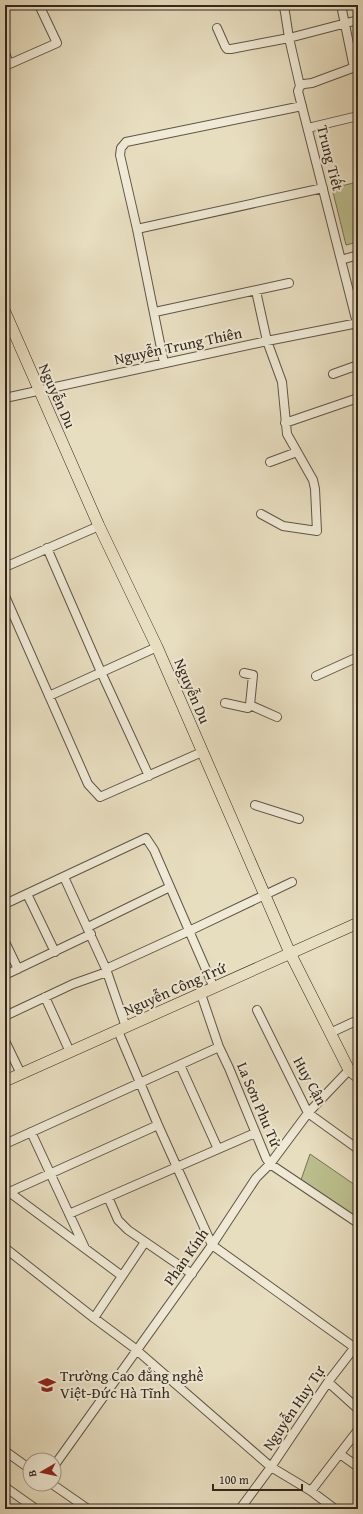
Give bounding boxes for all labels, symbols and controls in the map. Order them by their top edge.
street label: Trung Tiết [312,123,349,194]
street label: Nguyễn Trung Thiên [112,322,244,369]
street label: Nguyễn Du [34,360,81,432]
street label: Nguyễn Du [169,655,216,727]
street label: Nguyễn Công Trứ [120,956,230,1021]
street label: Huy Cận [289,1053,333,1109]
street label: La Sơn Phu Tử [232,1059,287,1151]
street label: Phan Kính [158,1224,213,1289]
street label: Nguyễn Huy Tự [257,1361,330,1454]
place label: Trường Cao đẳng nghề Việt-Đức Hà Tĩnh [60,1365,203,1403]
school or university icon: Trường Cao đẳng nghề Việt-Đức Hà Tĩnh [37,1375,57,1395]
north arrow [22,1452,62,1492]
scale bar [213,1466,302,1492]
text: B [24,1469,41,1478]
text: 100 m [219,1471,249,1488]

